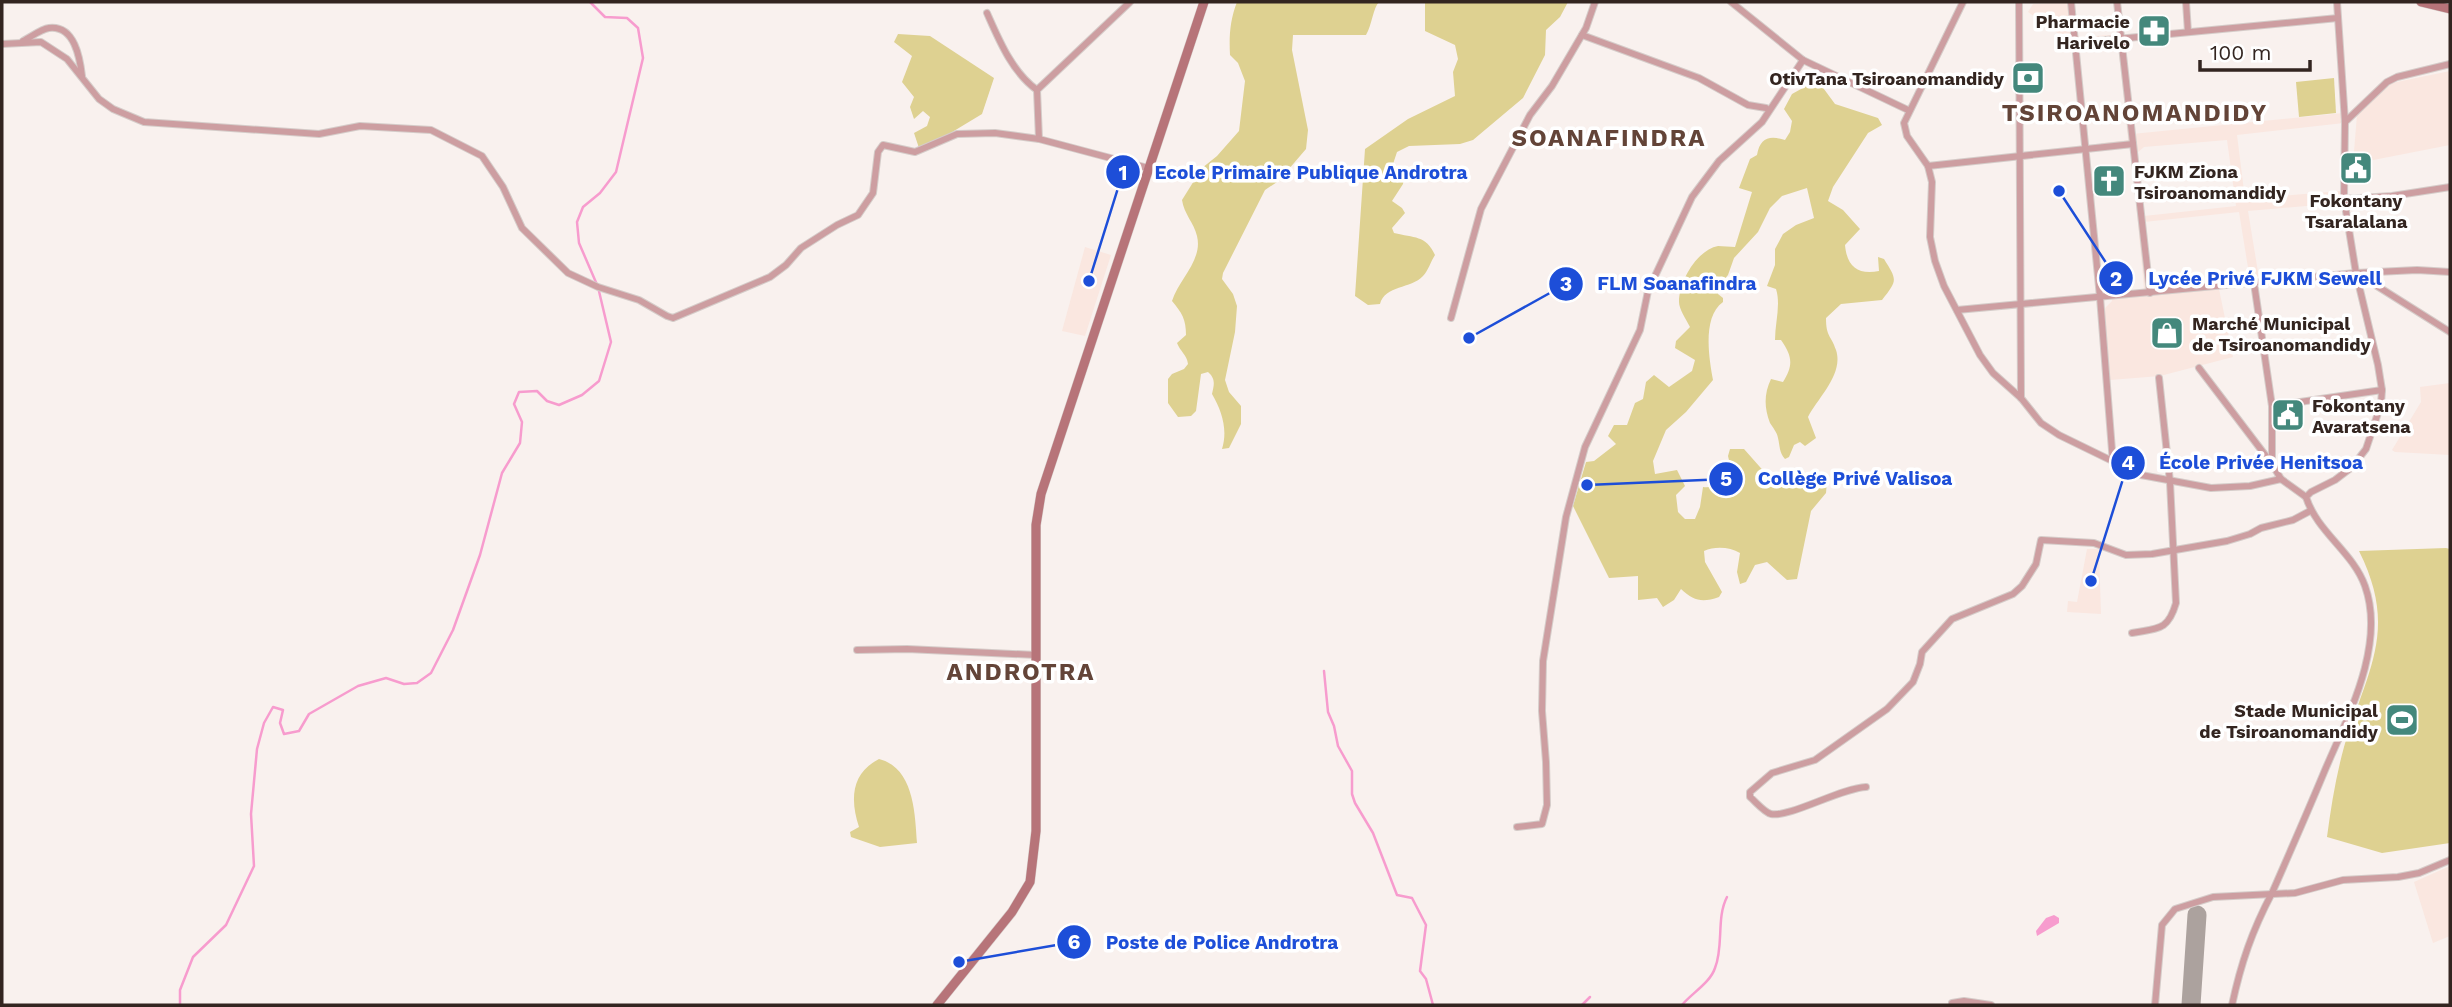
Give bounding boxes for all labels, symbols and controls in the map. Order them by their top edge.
place label: Pharmacie Harivelo [2035,11,2130,53]
pharmacy icon: Pharmacie Harivelo [2135,12,2173,50]
scale bar [2200,28,2310,72]
text: 100 m [2210,40,2272,65]
bank icon: OtivTana Tsiroanomandidy [2009,59,2047,97]
place label: OtivTana Tsiroanomandidy [1769,68,2005,89]
district label: TSIROANOMANDIDY [2002,99,2268,127]
district label: SOANAFINDRA [1512,124,1706,152]
public building icon: Fokontany Tsaralalana [2337,149,2375,187]
callout: Ecole Primaire Publique Androtra [1105,152,1482,192]
text: 1 [1118,160,1128,185]
text: Ecole Primaire Publique Androtra [1154,161,1468,184]
place label: FJKM Ziona Tsiroanomandidy [2134,161,2287,203]
church icon: FJKM Ziona Tsiroanomandidy [2090,162,2128,200]
place label: Fokontany Tsaralalana [2305,190,2408,232]
callout: Lycée Privé FJKM Sewell [2099,258,2395,298]
callout: FLM Soanafindra [1549,264,1771,304]
text: 2 [2110,266,2122,291]
text: Lycée Privé FJKM Sewell [2148,267,2382,290]
text: 3 [1560,271,1572,296]
text: FLM Soanafindra [1597,272,1757,295]
place label: Marché Municipal de Tsiroanomandidy [2192,313,2371,355]
shop icon: Marché Municipal de Tsiroanomandidy [2148,314,2186,352]
place label: Fokontany Avaratsena [2312,395,2411,437]
public building icon: Fokontany Avaratsena [2269,396,2307,434]
callout: École Privée Henitsoa [2110,443,2377,483]
text: 4 [2121,450,2135,475]
text: École Privée Henitsoa [2159,451,2363,474]
callout: Collège Privé Valisoa [1708,459,1966,499]
text: 5 [1720,466,1732,491]
text: Collège Privé Valisoa [1758,467,1952,490]
district label: ANDROTRA [946,658,1096,686]
place label: Stade Municipal de Tsiroanomandidy [2199,700,2379,742]
sports icon: Stade Municipal de Tsiroanomandidy [2383,701,2421,739]
callout: Poste de Police Androtra [1056,922,1352,962]
text: 6 [1068,929,1081,954]
text: Poste de Police Androtra [1106,931,1338,954]

